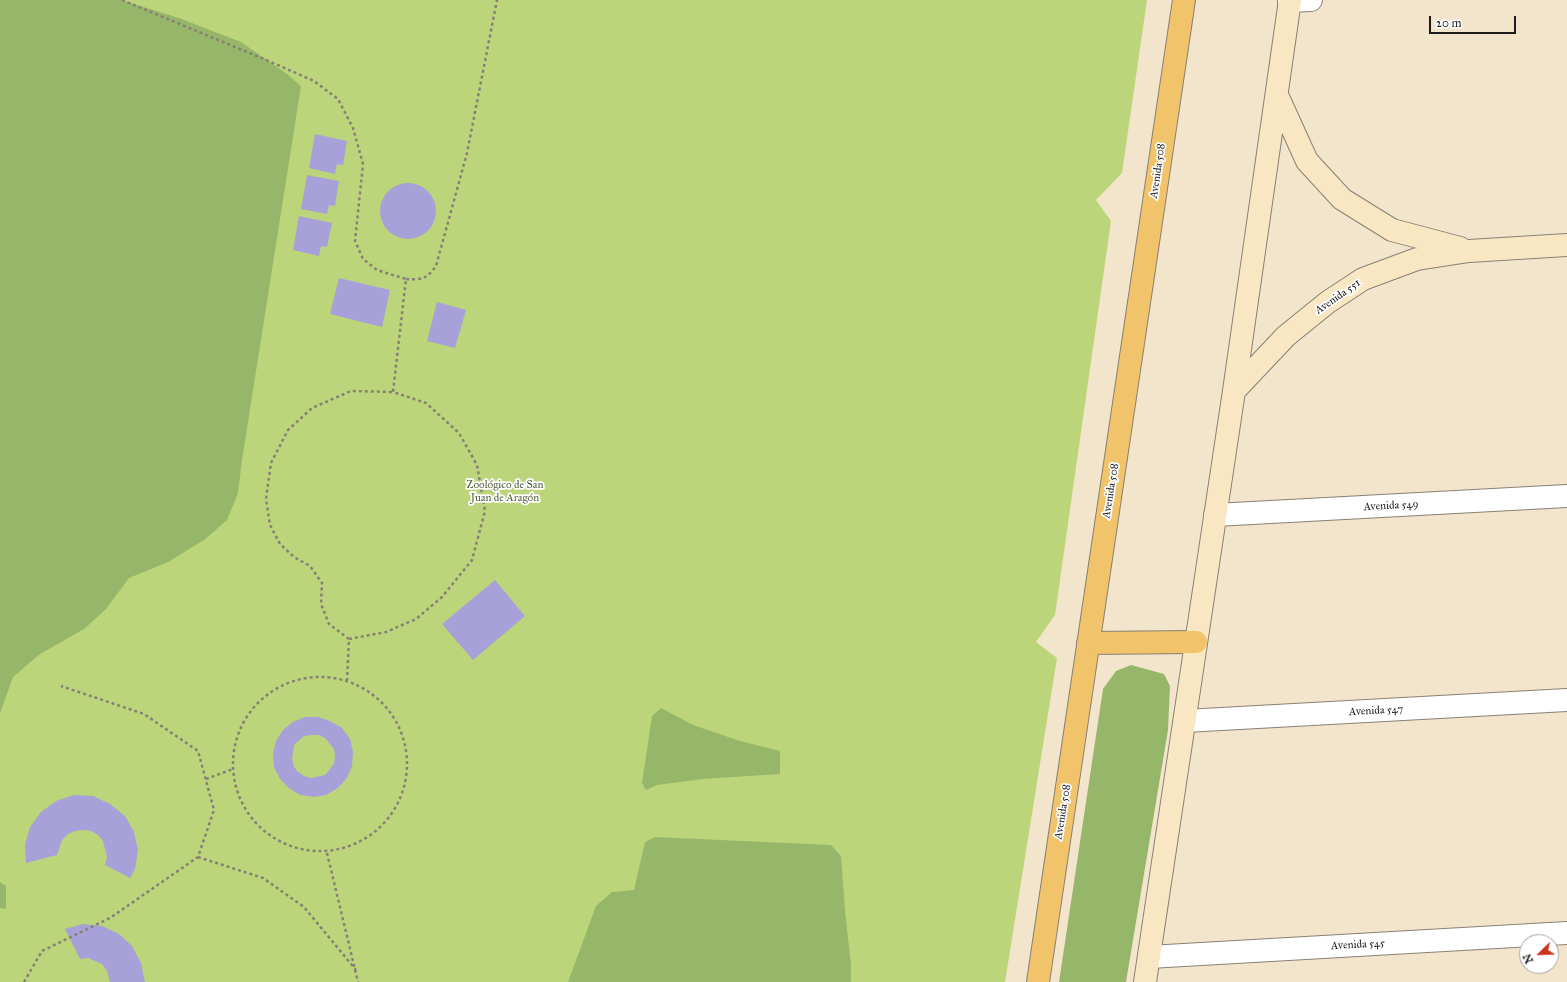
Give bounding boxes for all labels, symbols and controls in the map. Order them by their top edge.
scale bar [1431,8,1518,34]
text: 20 m [1436,16,1462,30]
street label: Avenida 508 [1148,143,1168,199]
street label: Avenida 551 [1313,276,1363,318]
street label: Avenida 508 [1100,463,1122,519]
park label: Zoológico de San Juan de Aragón [467,478,543,504]
street label: Avenida 549 [1363,498,1419,514]
street label: Avenida 547 [1348,703,1404,719]
street label: Avenida 508 [1052,784,1074,840]
north arrow [1519,934,1559,974]
street label: Avenida 545 [1331,937,1385,953]
text: N [1521,952,1536,965]

